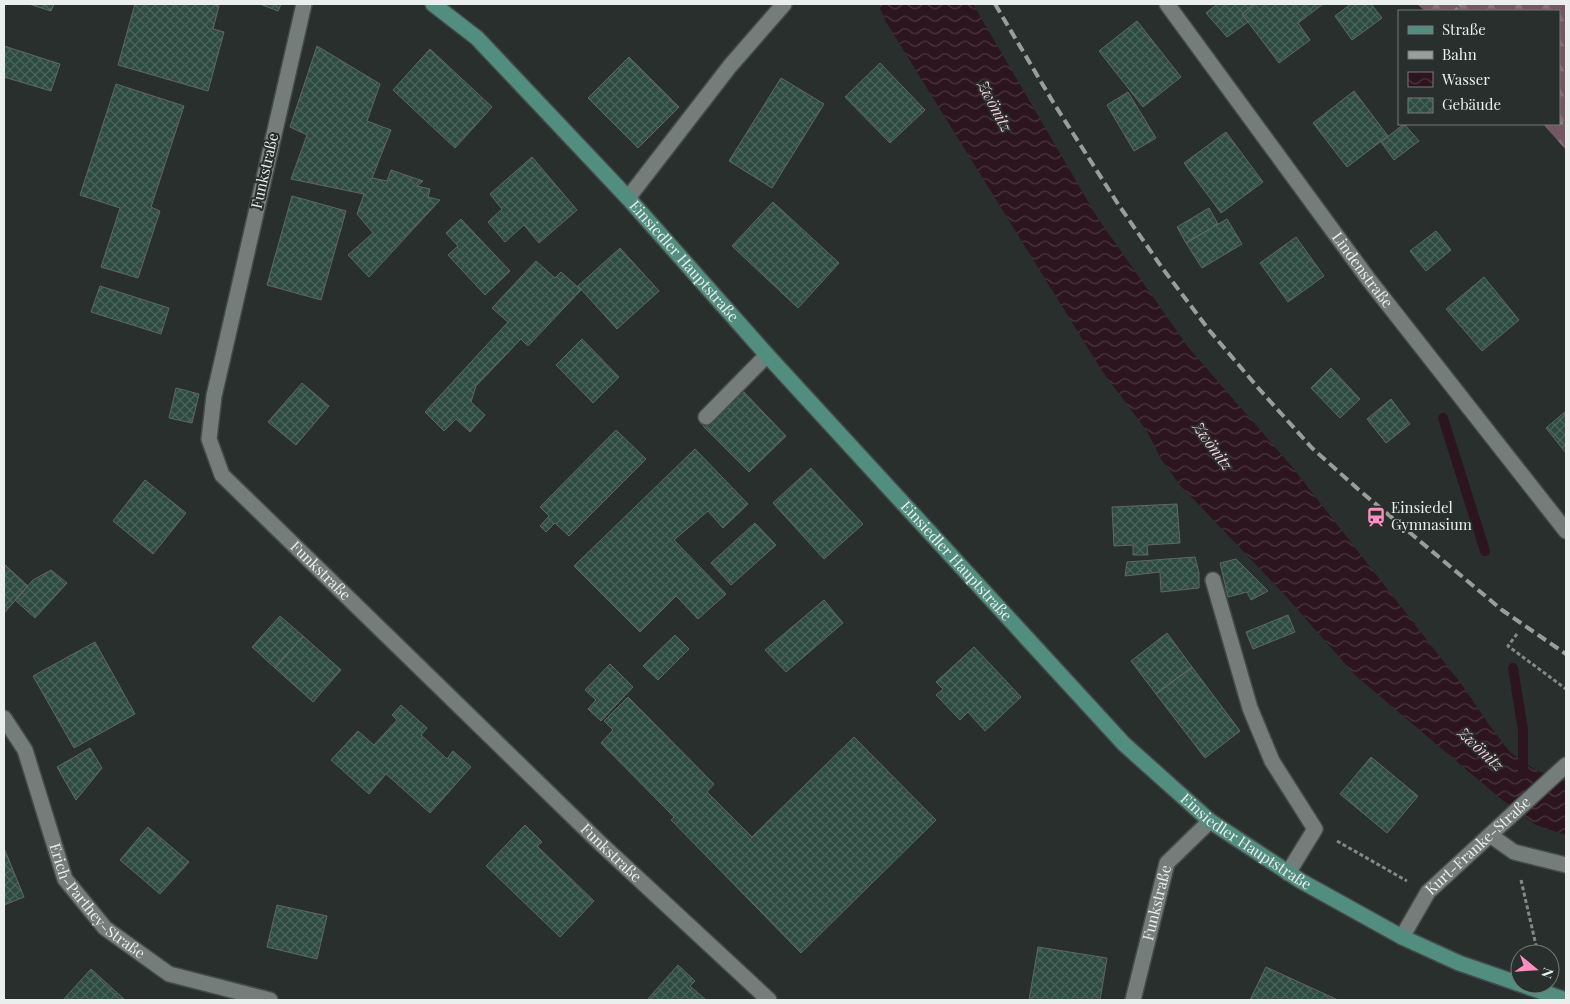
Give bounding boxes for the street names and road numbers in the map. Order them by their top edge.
street label: Funkstraße [246,131,282,211]
street label: Einsiedler Hauptstraße [626,196,744,326]
street label: Lindenstraße [1328,227,1398,312]
street label: Einsiedler Hauptstraße [897,496,1017,625]
street label: Funkstraße [286,536,356,604]
street label: Einsiedler Hauptstraße [1177,788,1315,894]
street label: Kurt-Franke-Straße [1420,792,1534,899]
street label: Funkstraße [577,818,646,886]
street label: Erich-Parthey-Straße [46,841,149,963]
street label: Funkstraße [1137,863,1175,943]

